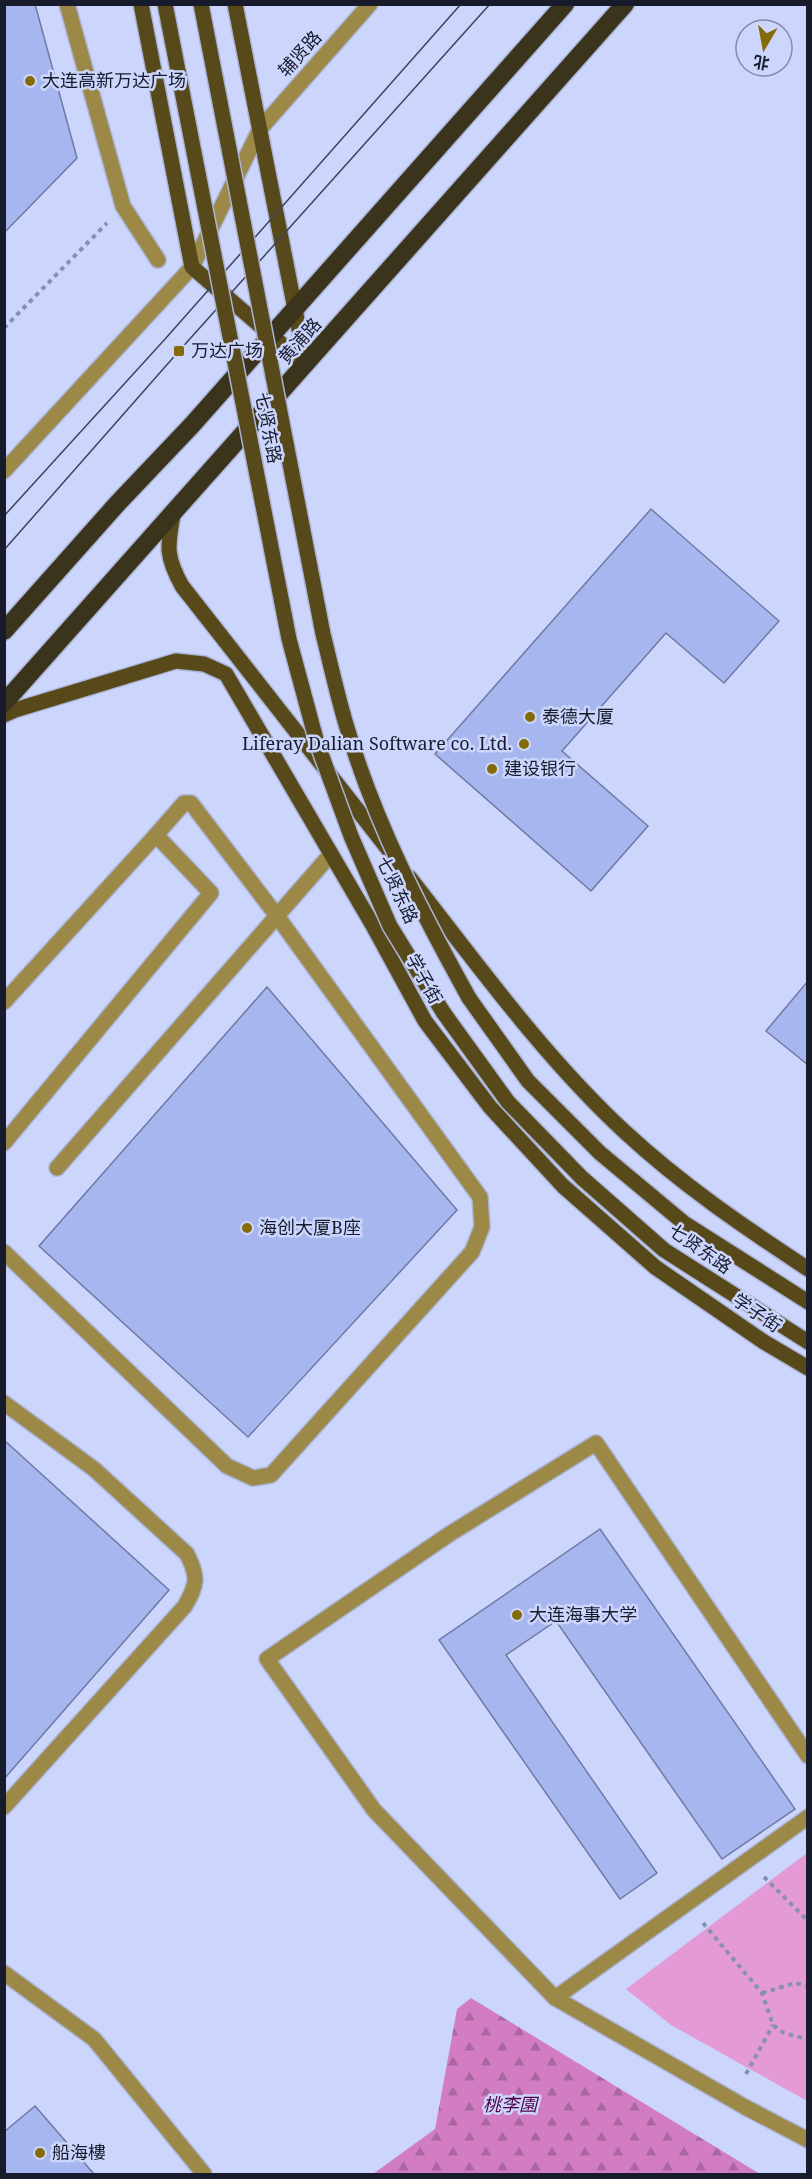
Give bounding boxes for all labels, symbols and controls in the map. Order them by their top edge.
north arrow [734,18,794,78]
street label: 辅贤路 [272,25,326,81]
text: 北 [752,51,771,75]
place label: 大连高新万达广场 [42,68,186,92]
marker: 大连高新万达广场 [23,74,37,88]
street label: 黄浦路 [272,312,326,369]
place label: 万达广场 [191,338,263,362]
marker: 万达广场 [172,344,186,358]
street label: 七贤东路 [250,390,288,465]
place label: 泰德大厦 [542,704,614,728]
marker: 泰德大厦 [523,710,537,724]
place label: Liferay Dalian Software co. Ltd. [242,731,512,755]
marker: Liferay Dalian Software co. Ltd. [517,737,531,751]
place label: 建设银行 [504,756,576,780]
marker: 建设银行 [485,762,499,776]
street label: 七贤东路 [372,852,424,927]
street label: 学子街 [401,949,448,1008]
place label: 海创大厦B座 [259,1215,361,1239]
street label: 七贤东路 [664,1218,737,1279]
marker: 海创大厦B座 [240,1221,254,1235]
street label: 学子街 [728,1287,787,1337]
place label: 大连海事大学 [529,1602,637,1626]
marker: 大连海事大学 [510,1608,524,1622]
park label: 桃李園 [483,2092,540,2116]
place label: 船海樓 [52,2140,106,2164]
marker: 船海樓 [33,2146,47,2160]

